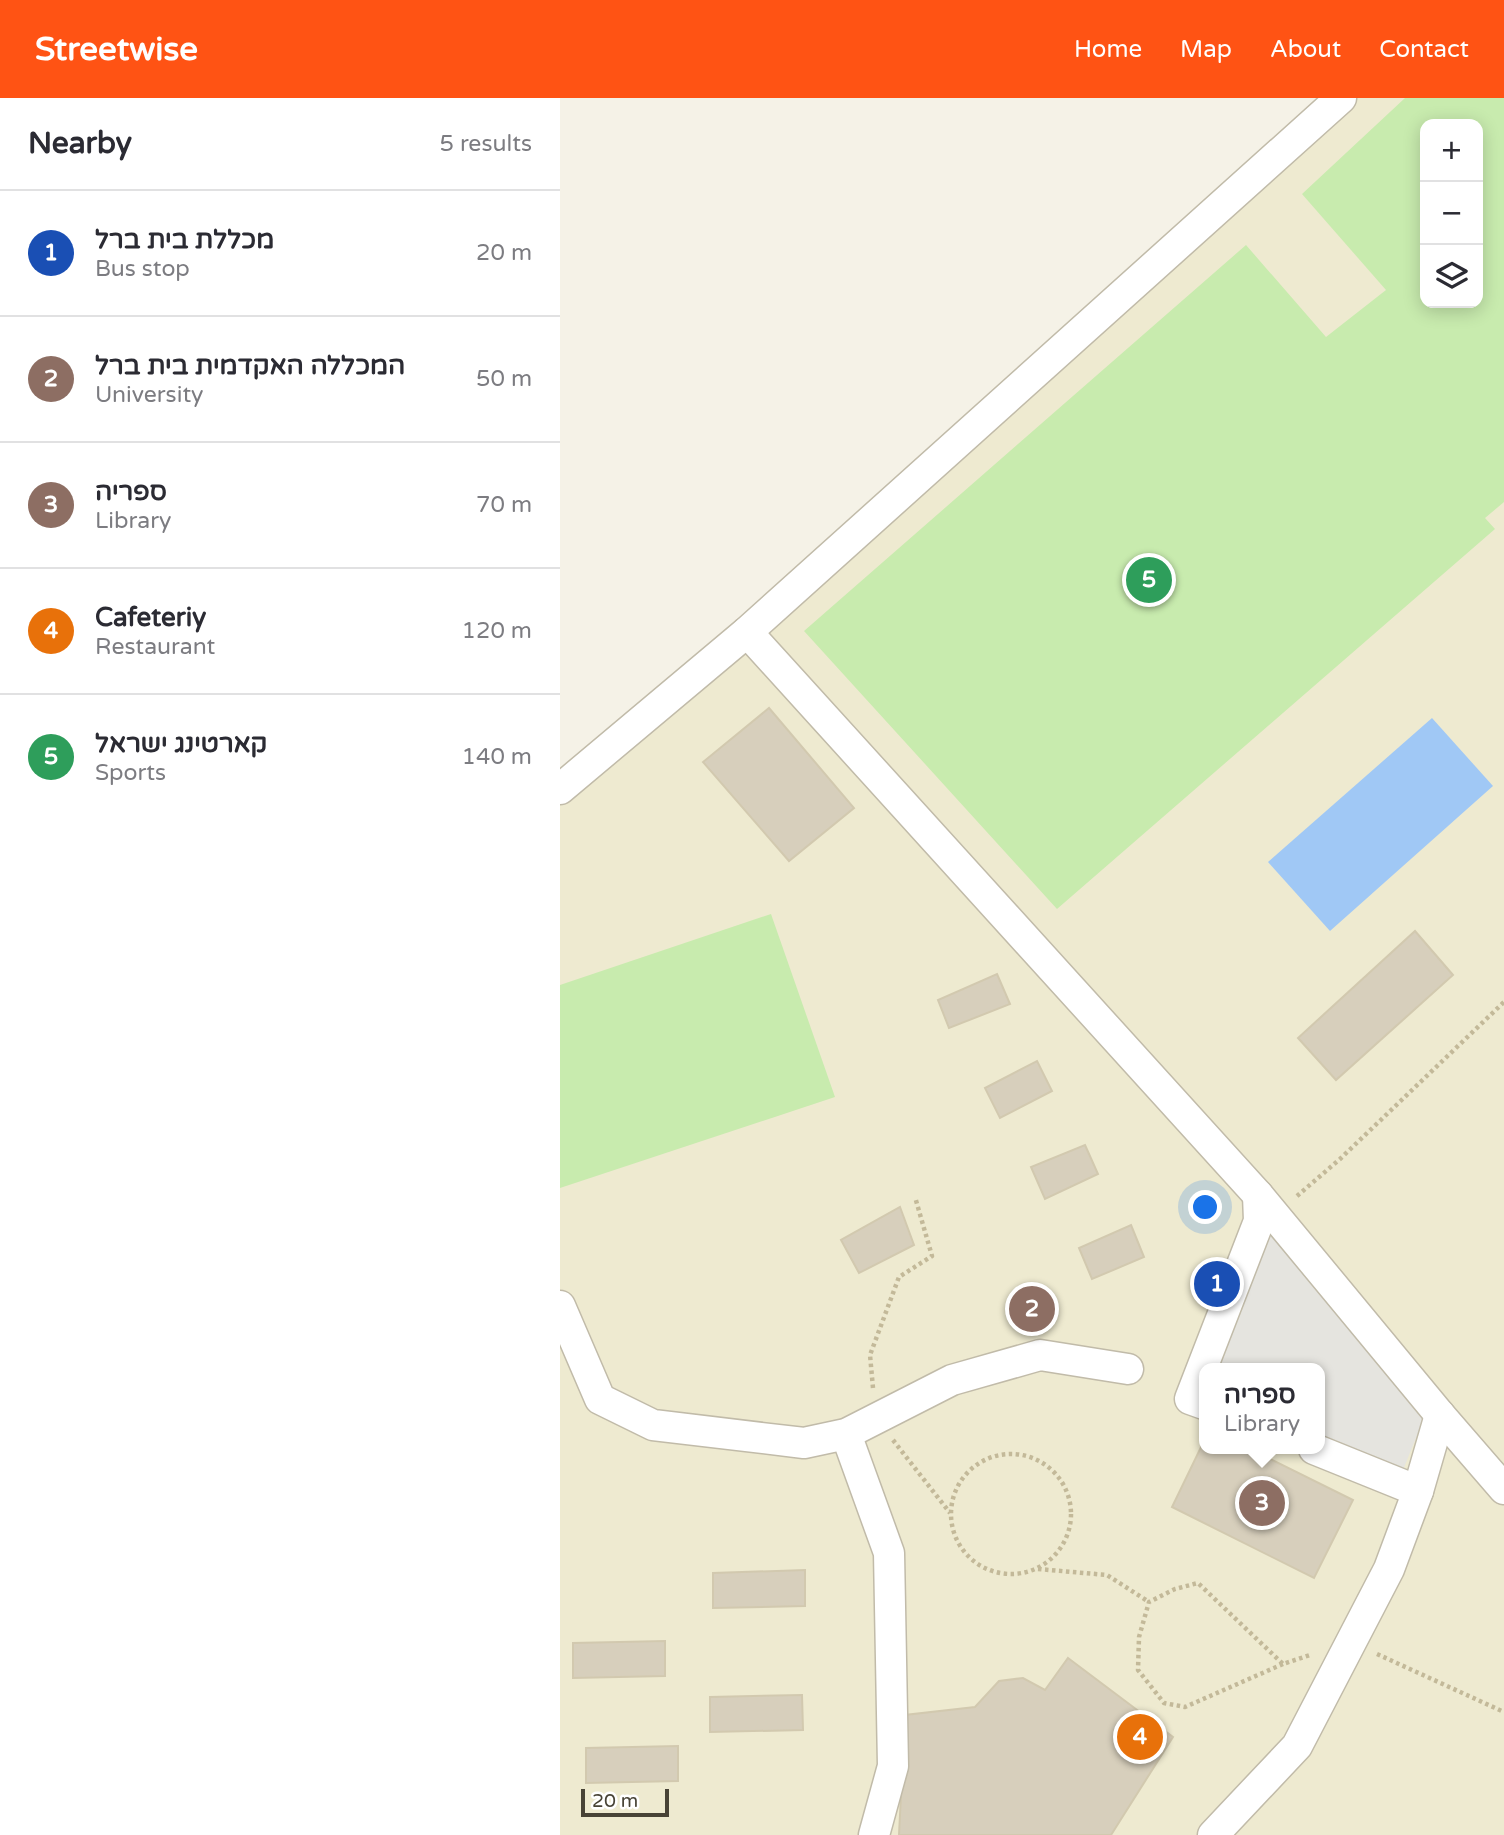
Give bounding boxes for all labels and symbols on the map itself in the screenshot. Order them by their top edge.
pin: 5 [1126,554,1172,606]
your location [1188,1190,1222,1224]
pin: 1 [1194,1258,1240,1310]
pin: 2 [1009,1283,1055,1335]
pin: 3 [1239,1477,1285,1529]
pin: 4 [1117,1711,1163,1763]
scale bar [581,1786,668,1818]

